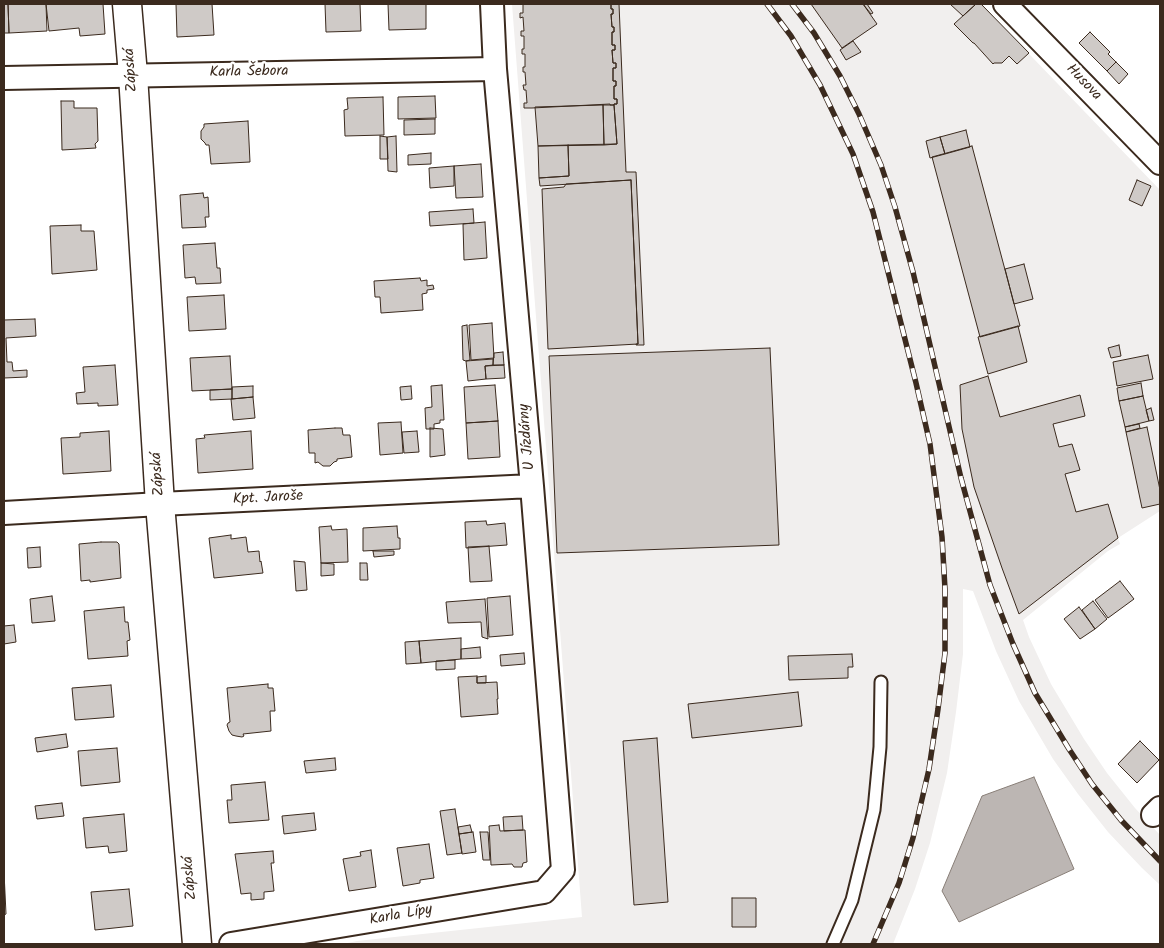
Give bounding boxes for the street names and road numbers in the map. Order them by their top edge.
street label: Zápská [121,47,143,93]
street label: Husova [1061,61,1105,105]
street label: Karla Šebora [209,63,289,83]
street label: U Jízdárny [516,403,540,471]
street label: Zápská [148,451,170,497]
street label: Kpt. Jaroše [232,488,304,510]
street label: Zápská [180,855,202,901]
street label: Karla Lípy [368,902,434,930]

